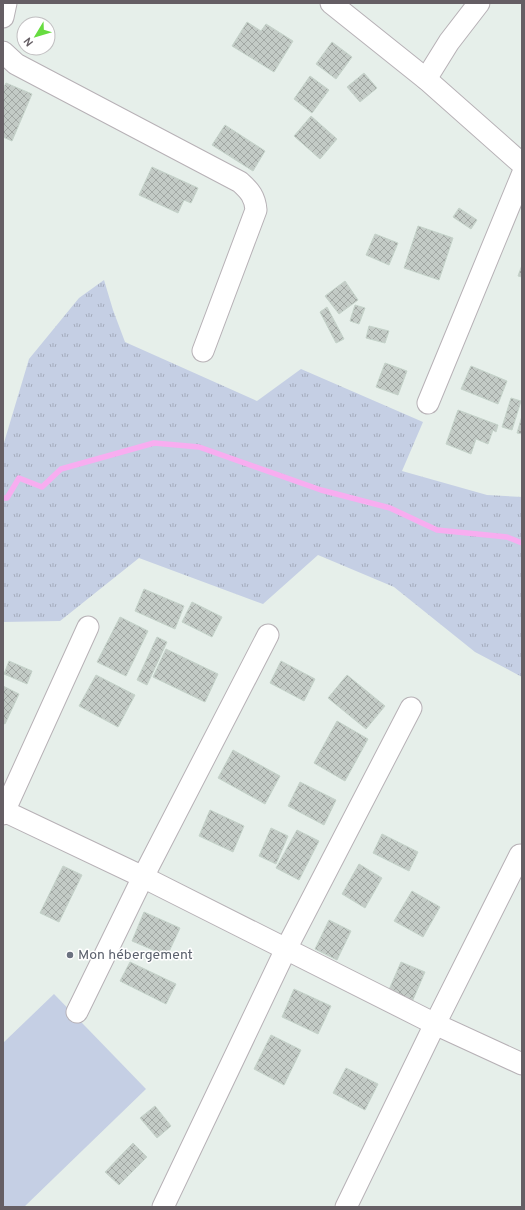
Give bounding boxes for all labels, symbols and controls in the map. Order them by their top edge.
north arrow [16,16,56,56]
text: N [21,34,37,49]
place label: Mon hébergement [78,947,193,964]
marker: Mon hébergement [65,950,75,960]

